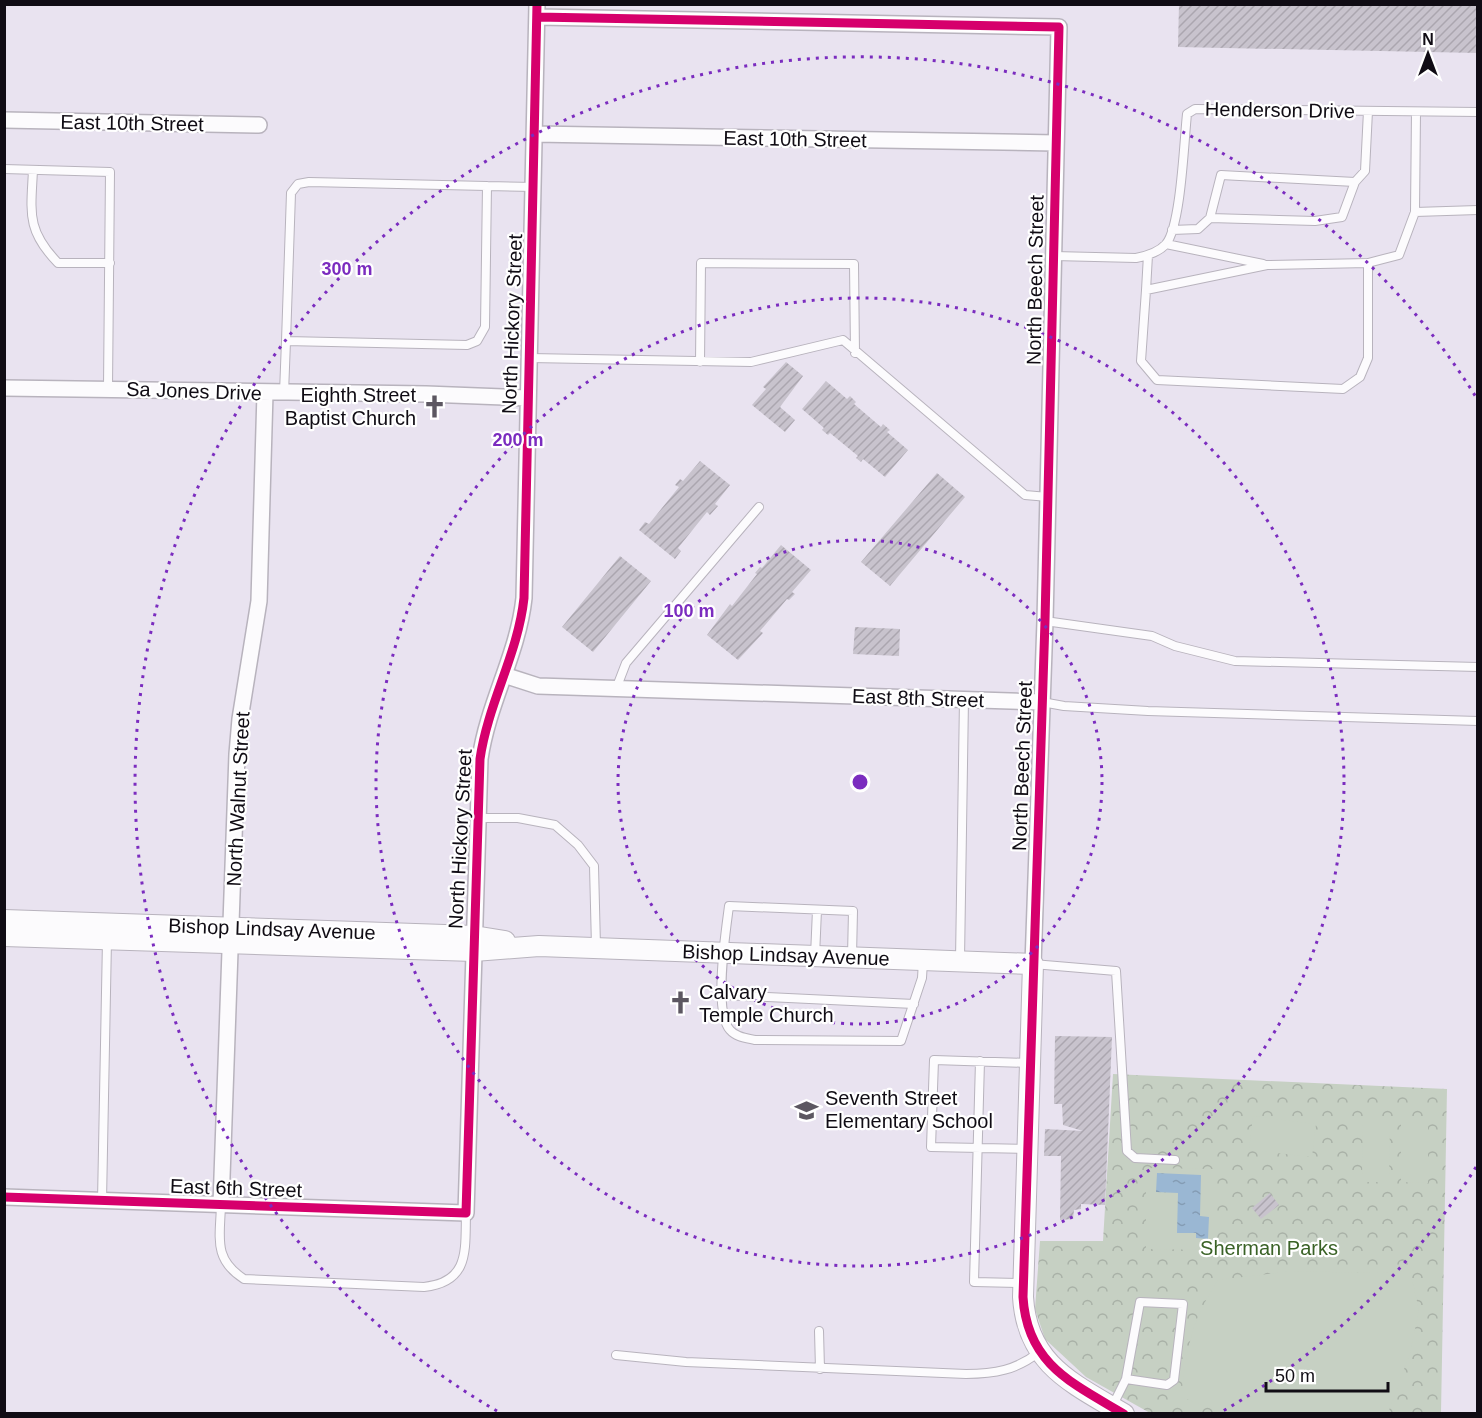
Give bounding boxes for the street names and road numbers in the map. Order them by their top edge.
street label: Henderson Drive [1205,98,1355,122]
street label: East 10th Street [60,111,204,135]
street label: East 10th Street [723,127,867,151]
street label: North Beech Street [1023,194,1047,365]
street label: North Hickory Street [498,233,526,414]
street label: Sa Jones Drive [126,378,262,404]
street label: North Beech Street [1008,680,1036,851]
street label: East 8th Street [852,685,985,711]
street label: North Walnut Street [222,711,254,887]
street label: North Hickory Street [444,748,476,929]
street label: Bishop Lindsay Avenue [168,914,376,944]
street label: Bishop Lindsay Avenue [682,940,890,970]
street label: East 6th Street [170,1175,303,1201]

